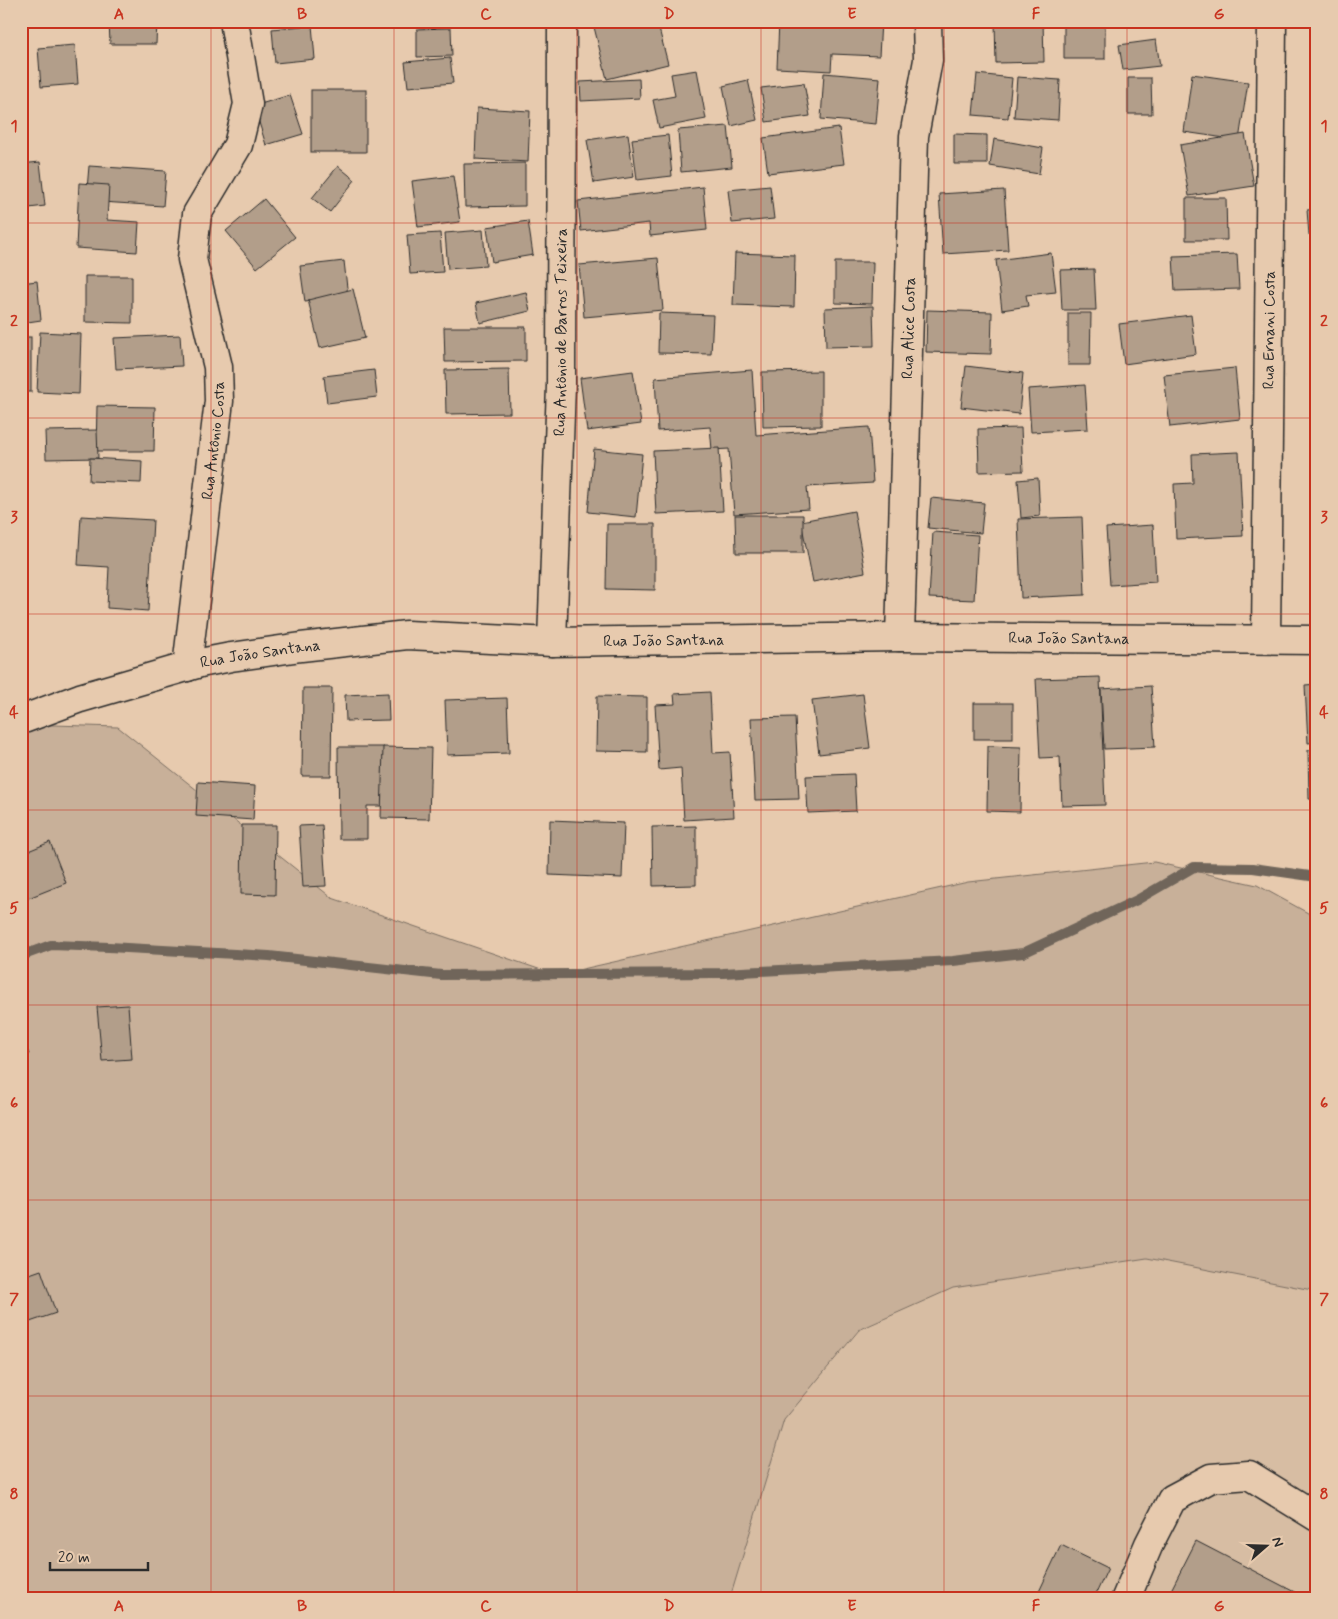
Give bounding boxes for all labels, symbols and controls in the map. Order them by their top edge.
text: A [114,4,124,25]
text: B [297,4,307,25]
text: C [480,4,492,25]
text: D [663,4,675,25]
text: E [847,4,857,25]
text: F [1032,4,1041,25]
text: G [1214,4,1225,25]
text: 1 [10,116,18,137]
text: 1 [1320,116,1328,137]
street label: Rua Antônio de Barros Teixeira [549,228,572,437]
street label: Rua Ernani Costa [1258,271,1280,389]
street label: Rua Alice Costa [897,277,921,379]
text: 2 [10,311,18,332]
text: 2 [1320,311,1328,332]
street label: Rua Antônio Costa [197,381,230,501]
text: 3 [10,507,18,528]
text: 3 [1320,507,1328,528]
street label: Rua João Santana [1008,627,1130,649]
street label: Rua João Santana [603,629,725,652]
street label: Rua João Santana [198,634,321,673]
text: 4 [9,702,19,723]
text: 4 [1319,702,1329,723]
text: 5 [9,898,19,919]
text: 5 [1319,898,1329,919]
text: 6 [10,1093,18,1114]
text: 6 [1320,1093,1328,1114]
text: 7 [9,1289,19,1310]
text: 7 [1319,1289,1329,1310]
text: 8 [9,1484,19,1505]
text: 8 [1319,1484,1329,1505]
north arrow [1240,1522,1290,1572]
text: N [1267,1534,1287,1549]
scale bar [50,1539,148,1571]
text: 20 m [58,1548,90,1568]
text: A [114,1596,124,1617]
text: B [297,1596,307,1617]
text: C [480,1596,492,1617]
text: D [663,1596,675,1617]
text: E [847,1596,857,1617]
text: F [1032,1596,1041,1617]
text: G [1214,1596,1225,1617]

